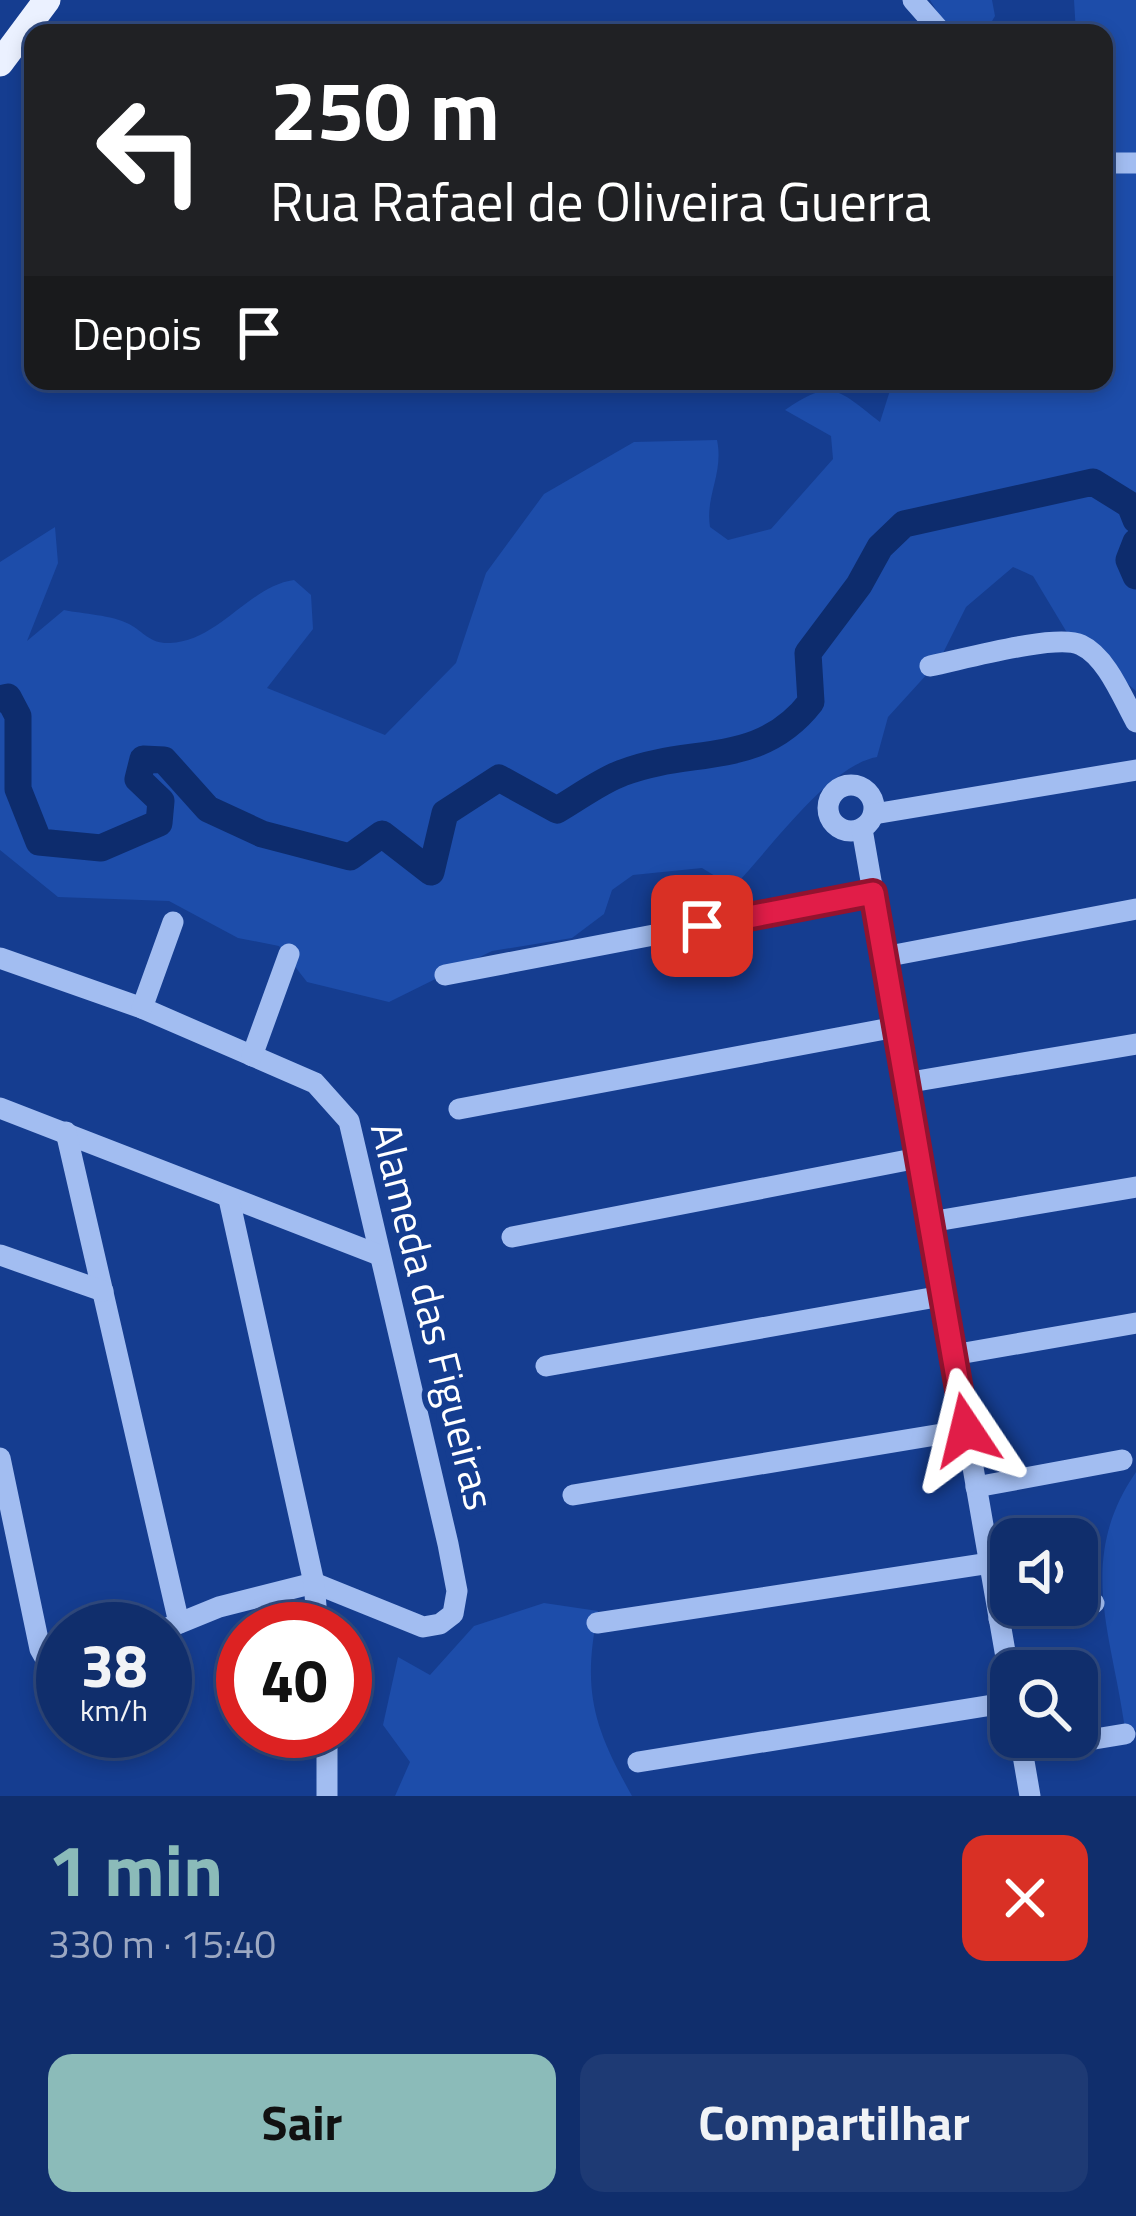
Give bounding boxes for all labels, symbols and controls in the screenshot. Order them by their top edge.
text: 250 m [270,45,500,173]
icon: left [72,72,228,228]
text: Rua Rafael de Oliveira Guerra [270,160,931,242]
text: Depois [72,299,202,367]
icon: arrive [226,300,292,366]
pin [651,875,753,977]
icon: arrive [669,893,735,959]
street label: Alameda das Figueiras [355,1115,513,1516]
position arrow [903,1367,1029,1493]
map controls [990,1518,1098,1758]
button: sound [990,1518,1098,1626]
speed limit sign: 40 [216,1602,372,1758]
text: 38 [80,1619,148,1710]
button: search [990,1650,1098,1758]
text: km/h [80,1687,148,1733]
text: 1 min [48,1814,223,1924]
button: close [962,1835,1088,1961]
text: 330 m · 15:40 [48,1914,276,1973]
button: Sair [48,2054,556,2192]
button: Compartilhar [580,2054,1088,2192]

